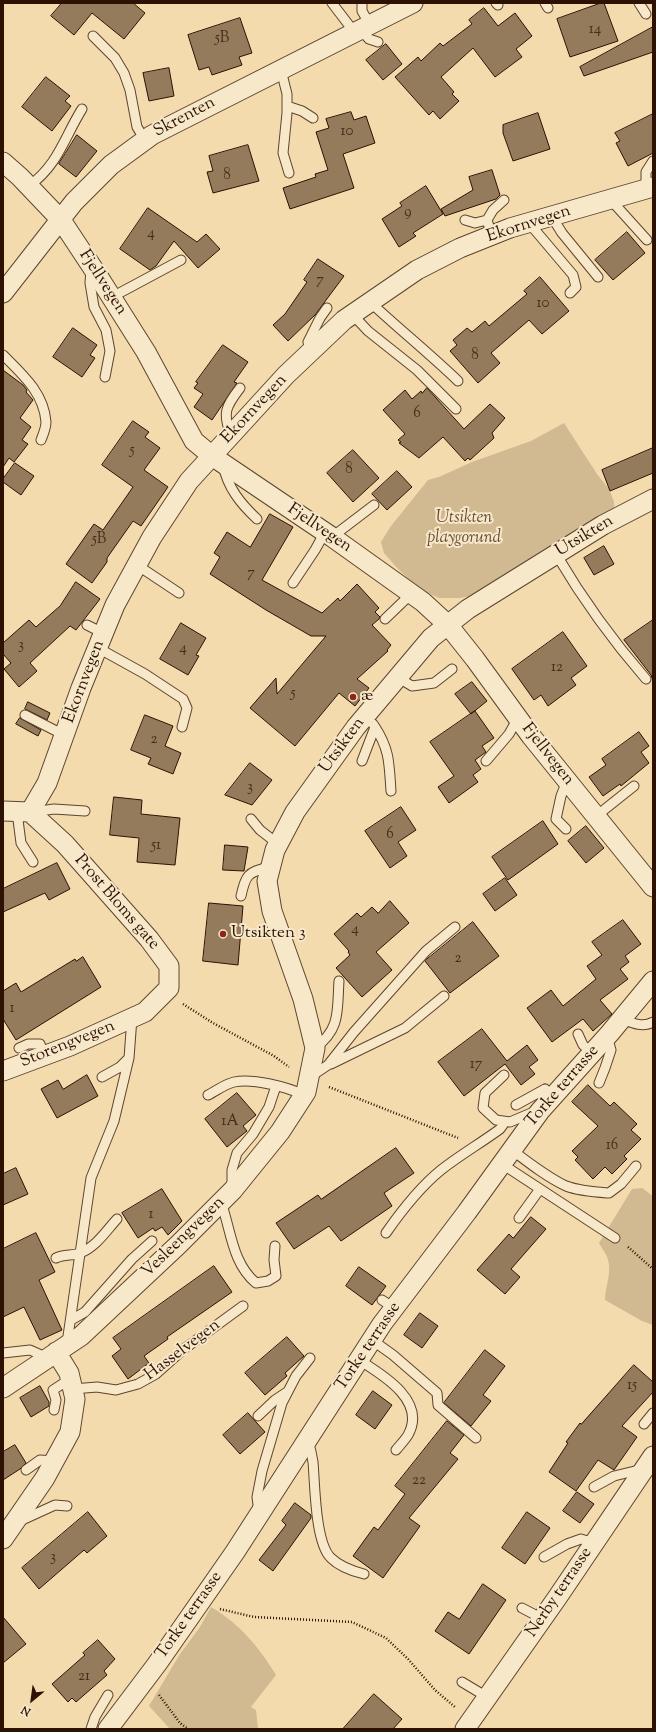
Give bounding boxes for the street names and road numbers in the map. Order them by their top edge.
street label: Skrenten [151,93,219,143]
street label: Ekornvegen [484,202,574,248]
street label: Fjellvegen [73,247,131,319]
street label: Ekornvegen [218,371,292,449]
street label: Fjellvegen [283,500,355,558]
street label: Utsikten [552,512,618,562]
street label: Ekornvegen [60,638,110,726]
street label: Utsikten [316,714,370,778]
street label: Fjellvegen [516,720,578,790]
street label: Prost Bloms gate [69,851,163,955]
street label: Storengvegen [18,1017,118,1073]
street label: Torke terrasse [522,1042,604,1132]
street label: Vesleengvegen [138,1193,230,1283]
street label: Torke terrasse [332,1299,406,1395]
street label: Hasselvegen [141,1316,225,1386]
street label: Nerby terrasse [522,1544,598,1642]
street label: Torke terrasse [152,1568,228,1664]

